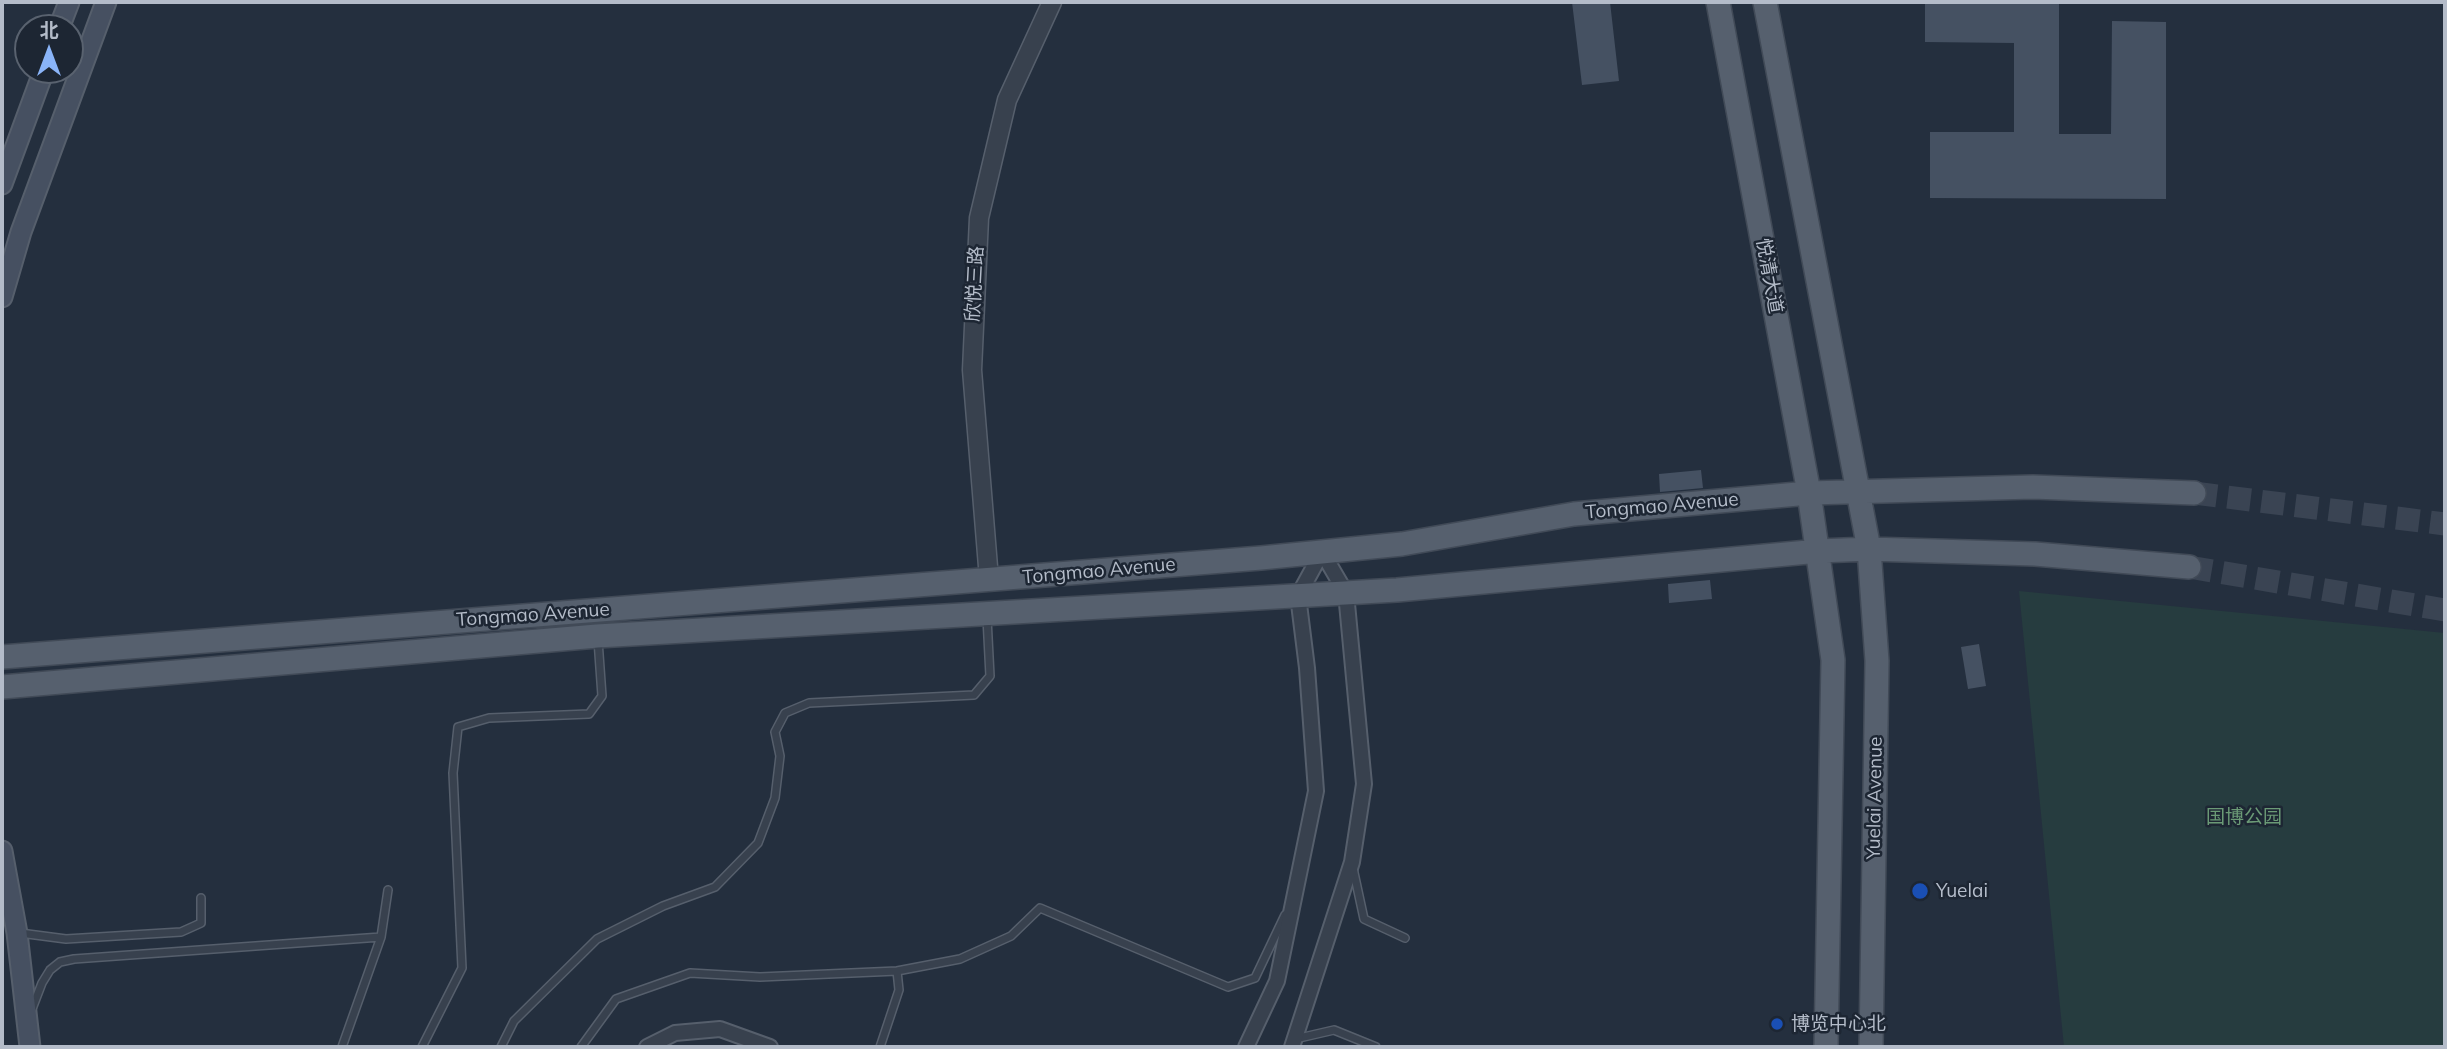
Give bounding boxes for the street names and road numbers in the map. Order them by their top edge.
street label: 悦清大道 [1751,237,1787,315]
street label: 欣悦三路 [962,245,988,323]
street label: Tongmao Avenue [1585,488,1739,524]
street label: Tongmao Avenue [1022,553,1176,589]
street label: Tongmao Avenue [456,598,610,632]
street label: Yuelai Avenue [1863,736,1887,860]

